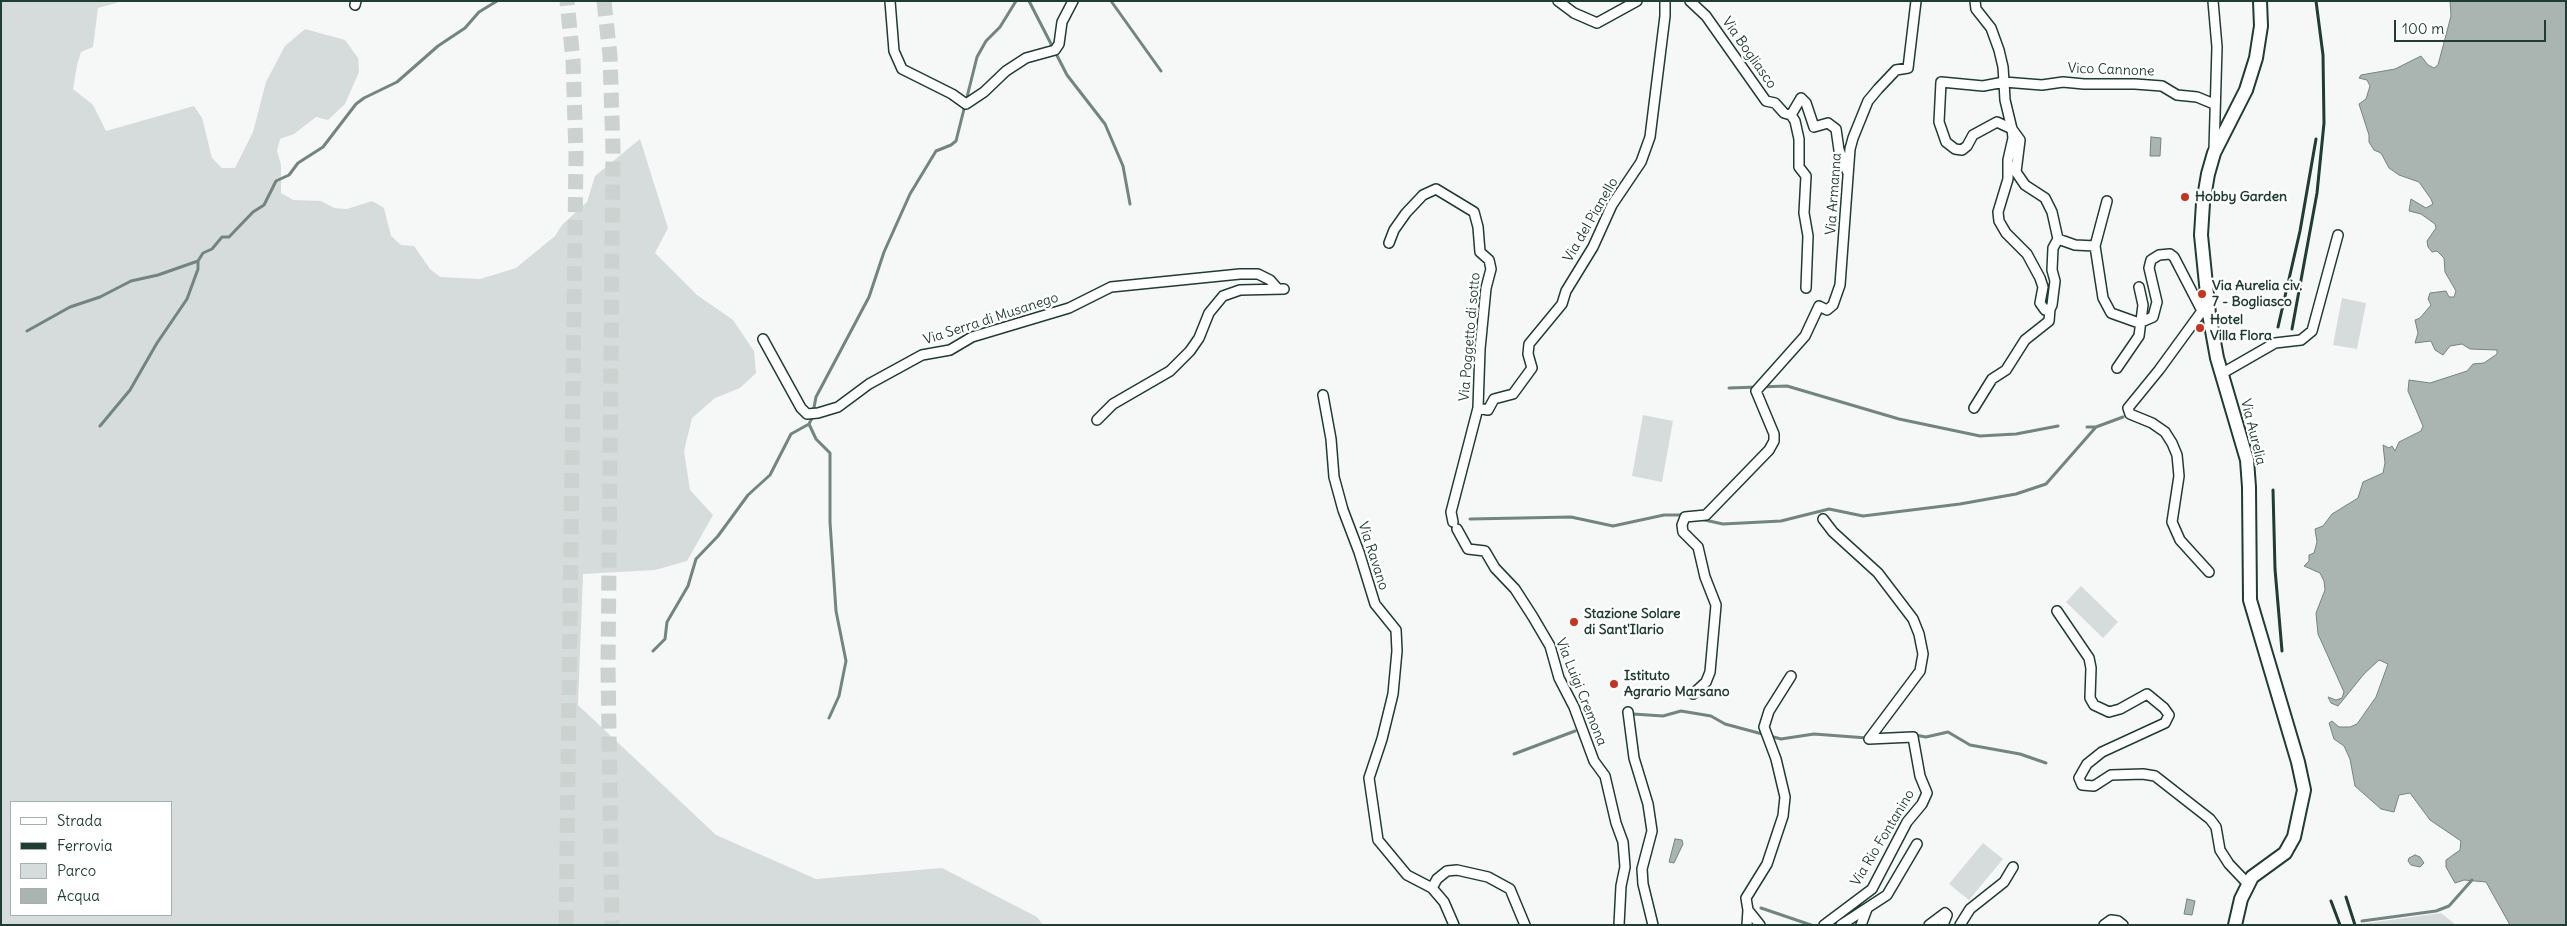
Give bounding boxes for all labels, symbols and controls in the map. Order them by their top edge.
scale bar [2397,10,2550,42]
street label: Via Bogliasco [1718,14,1780,92]
text: 100 m [2402,19,2444,38]
street label: Vico Cannone [2067,60,2155,80]
street label: Via Armanna [1823,152,1845,236]
street label: Via del Pianello [1560,175,1622,265]
place label: Hobby Garden [2195,189,2287,205]
marker: Hobby Garden [2179,191,2191,203]
street label: Via Poggetto di sotto [1456,272,1484,402]
place label: Via Aurelia civ. 7 - Bogliasco [2212,278,2302,310]
marker: Via Aurelia civ. 7 - Bogliasco [2196,288,2208,300]
street label: Via Serra di Musanego [921,289,1061,349]
place label: Hotel Villa Flora [2210,312,2272,344]
marker: Hotel Villa Flora [2194,322,2206,334]
street label: Via Aurelia [2237,397,2269,467]
street label: Via Ravano [1354,520,1392,592]
place label: Stazione Solare di Sant'Ilario [1584,606,1681,638]
marker: Stazione Solare di Sant'Ilario [1568,616,1580,628]
street label: Via Luigi Cremona [1552,636,1610,748]
place label: Istituto Agrario Marsano [1624,668,1730,700]
marker: Istituto Agrario Marsano [1608,678,1620,690]
street label: Via Rio Fontanino [1848,787,1918,889]
legend [10,801,172,916]
text: Strada [57,811,102,830]
text: Ferrovia [57,836,113,855]
text: Parco [57,861,96,880]
text: Acqua [57,886,100,905]

